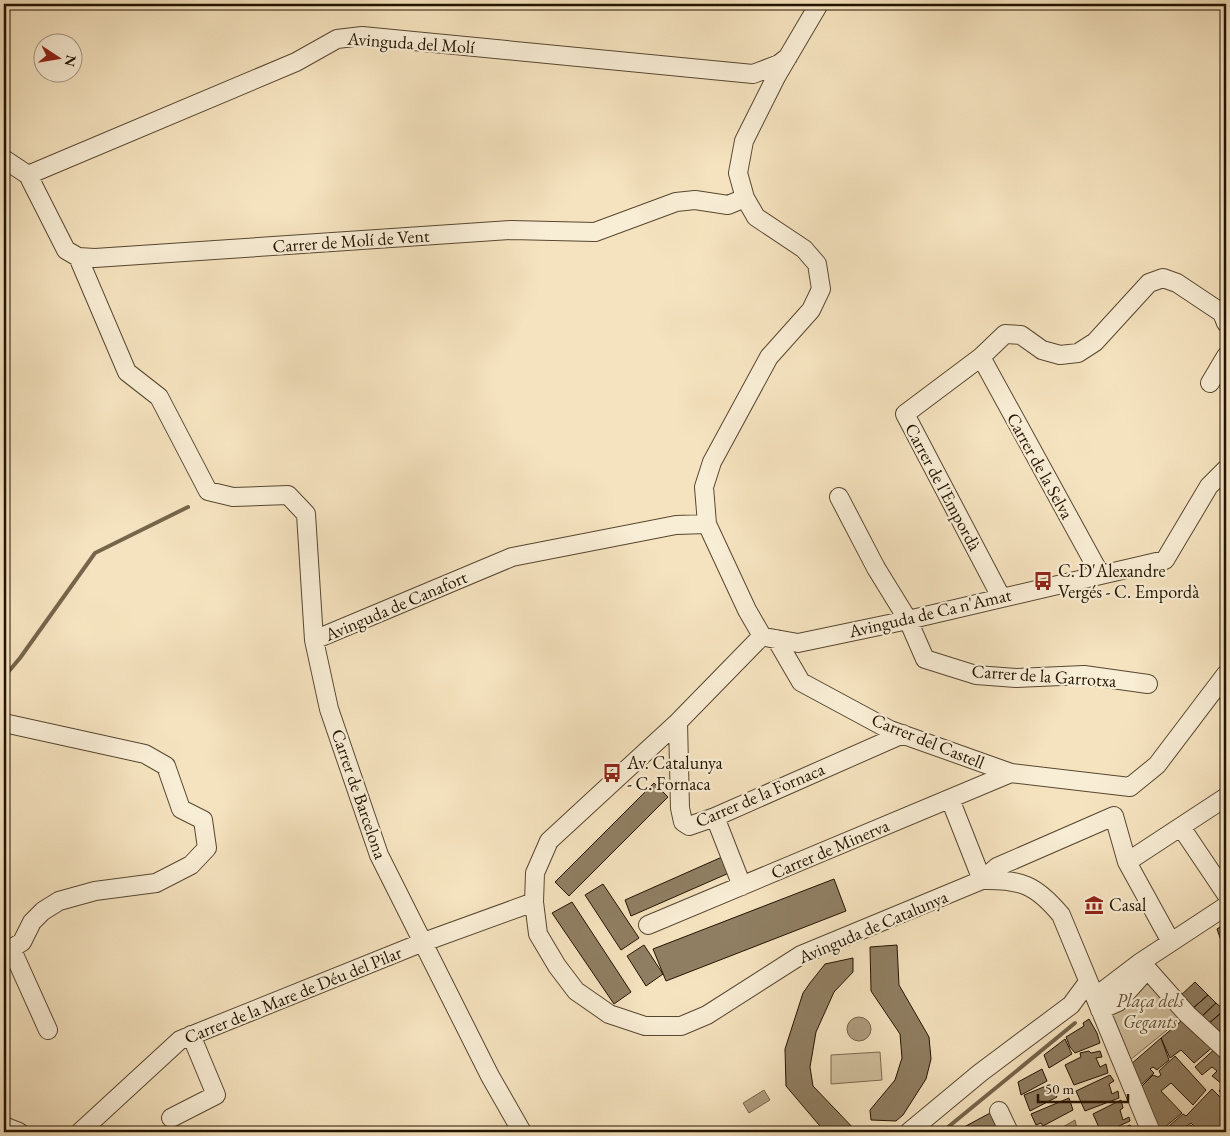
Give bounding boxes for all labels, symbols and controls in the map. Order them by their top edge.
street label: Avinguda del Molí [346,27,476,58]
north arrow [32,32,82,82]
text: N [61,53,81,69]
street label: Carrer de Molí de Vent [272,224,431,257]
street label: Carrer de la Selva [1002,409,1079,524]
street label: Carrer de l'Empordà [900,419,987,555]
place label: C. D'Alexandre Vergés - C. Empordà [1058,559,1200,603]
street label: Avinguda de Canafort [320,565,471,646]
bus stop icon: C. D'Alexandre Vergés - C. Empordà [1032,570,1054,592]
street label: Avinguda de Ca n'Amat [846,583,1014,643]
street label: Carrer de la Garrotxa [971,659,1118,692]
street label: Carrer del Castell [868,707,988,774]
street label: Carrer de Barcelona [326,726,393,863]
place label: Av. Catalunya - C. Fornaca [626,751,724,795]
street label: Carrer de la Fornaca [692,757,829,832]
bus stop icon: Av. Catalunya - C. Fornaca [601,762,623,784]
street label: Carrer de Minerva [767,813,893,884]
street label: Avinguda de Catalunya [794,884,952,969]
place label: Casal [1109,893,1146,916]
museum icon: Casal [1083,894,1105,916]
street label: Carrer de la Mare de Déu del Pilar [181,940,405,1049]
park label: Plaça dels Gegants [1116,989,1185,1034]
scale bar [1038,1071,1128,1103]
text: 50 m [1045,1079,1074,1098]

